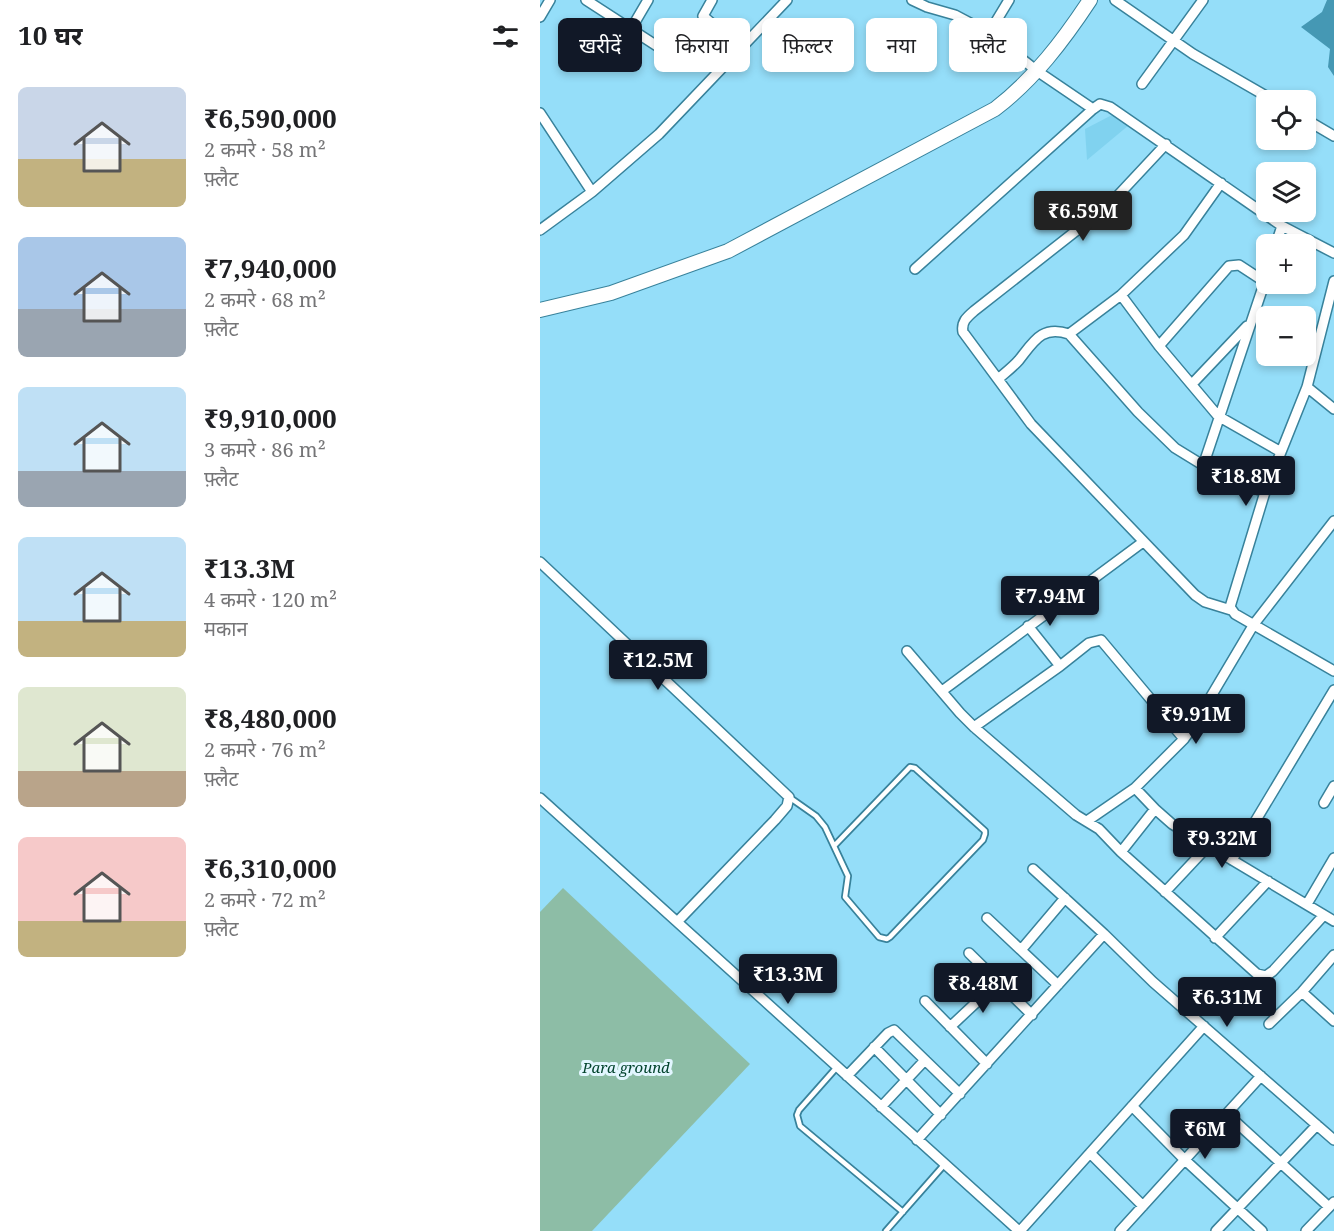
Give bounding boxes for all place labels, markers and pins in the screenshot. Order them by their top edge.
pin: ₹6.59M [1034,191,1132,242]
pin: ₹18.8M [1197,456,1295,507]
pin: ₹7.94M [1001,576,1099,627]
pin: ₹12.5M [609,640,707,691]
pin: ₹9.91M [1147,694,1245,745]
pin: ₹9.32M [1173,818,1271,869]
pin: ₹13.3M [739,954,837,1005]
pin: ₹8.48M [934,963,1032,1014]
pin: ₹6.31M [1178,977,1276,1028]
pin: ₹6M [1176,1109,1234,1160]

